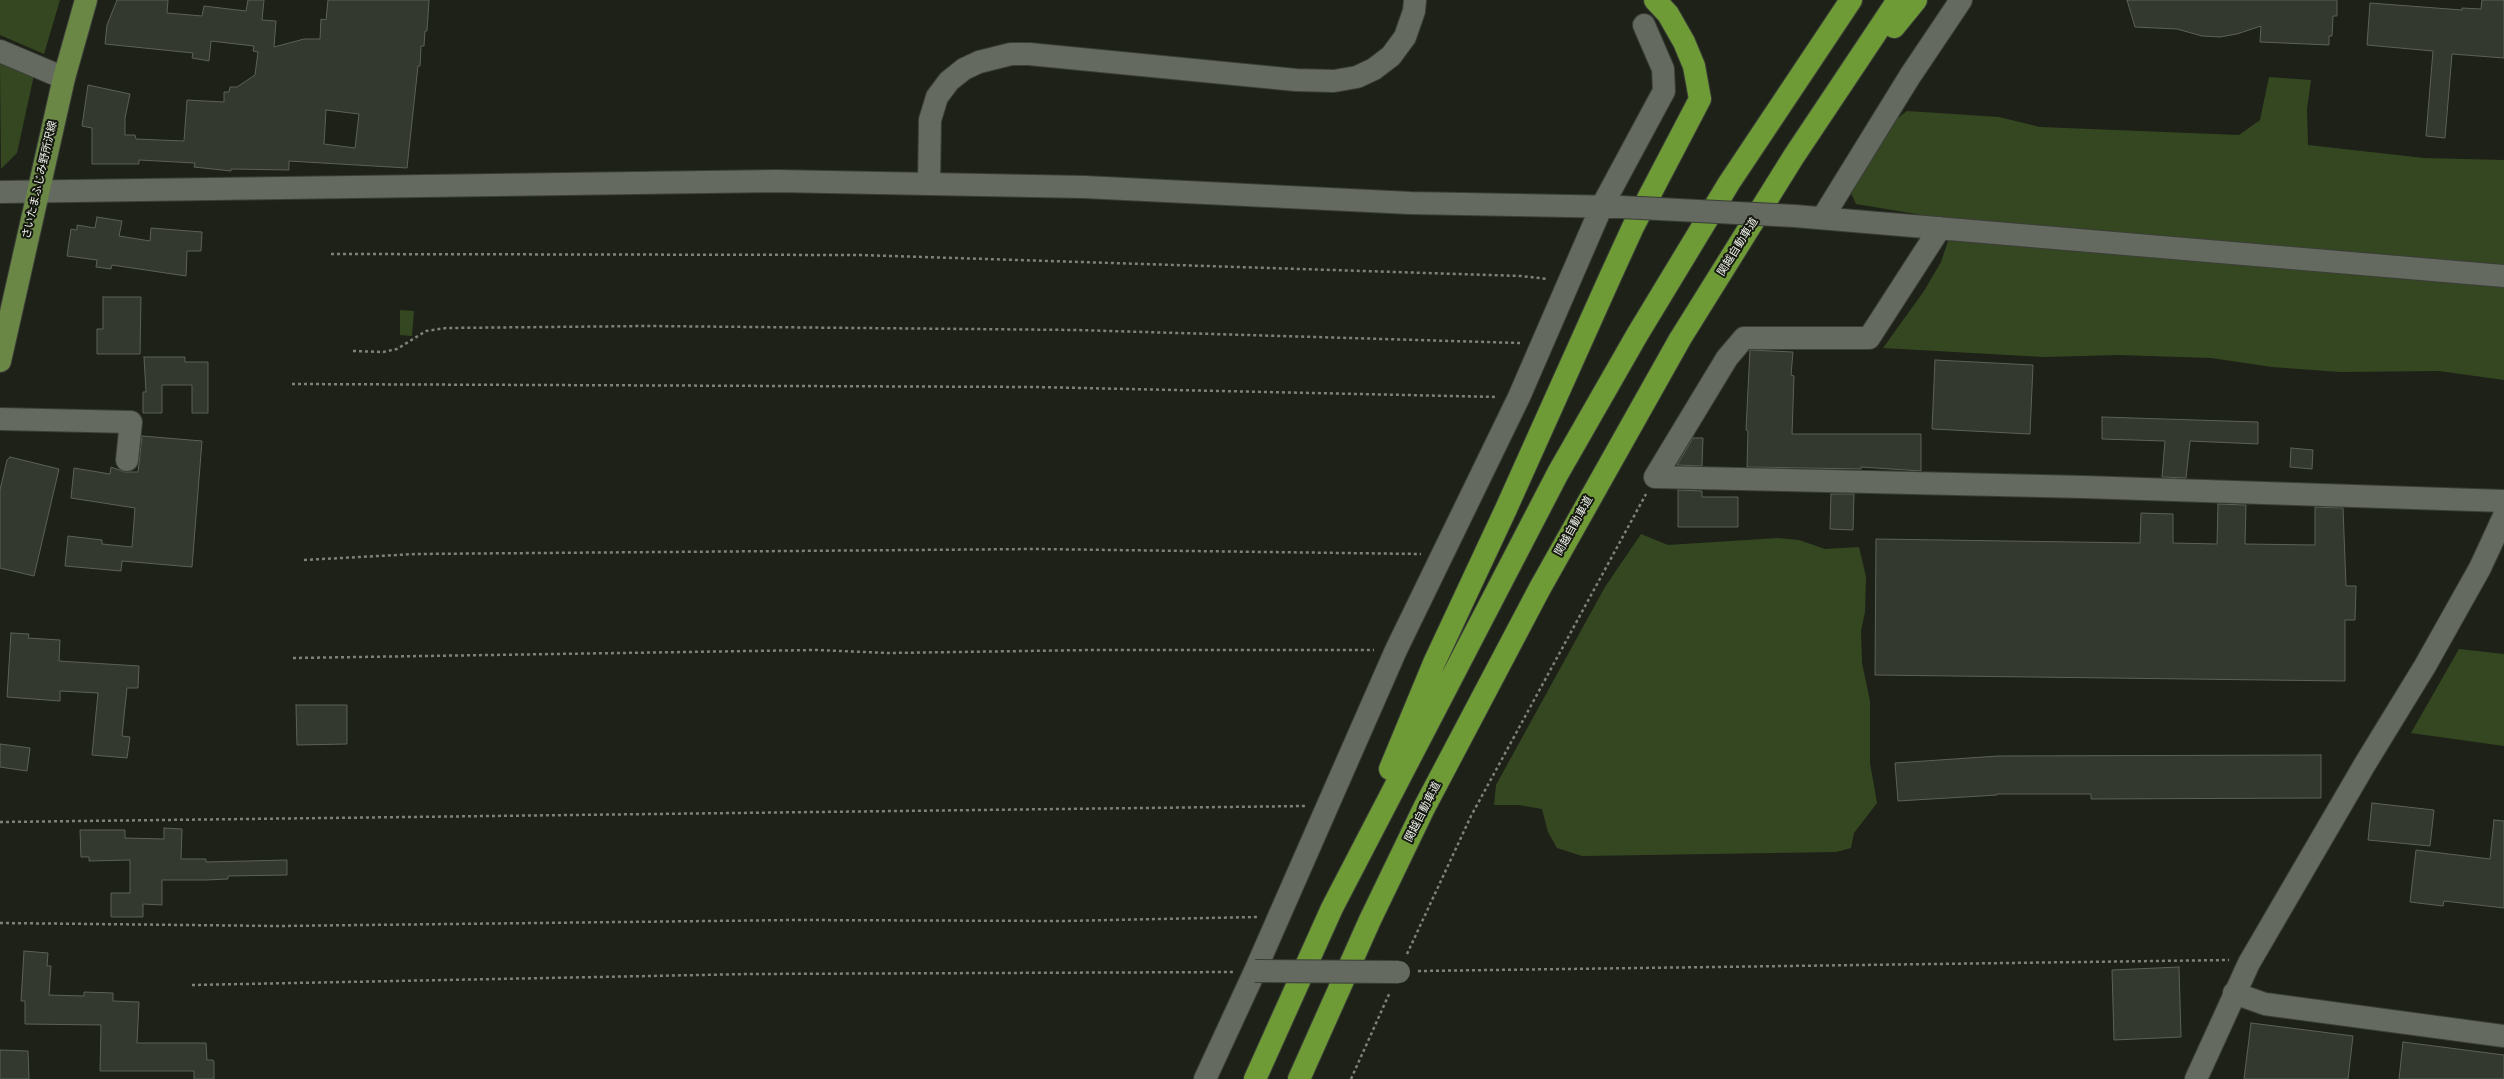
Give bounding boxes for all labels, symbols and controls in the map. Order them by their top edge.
street label: さいたまふじみ野所沢線 [20,120,60,240]
street label: 関越自動車道 [1715,216,1761,278]
street label: 関越自動車道 [1552,494,1596,558]
street label: 関越自動車道 [1402,780,1444,844]

